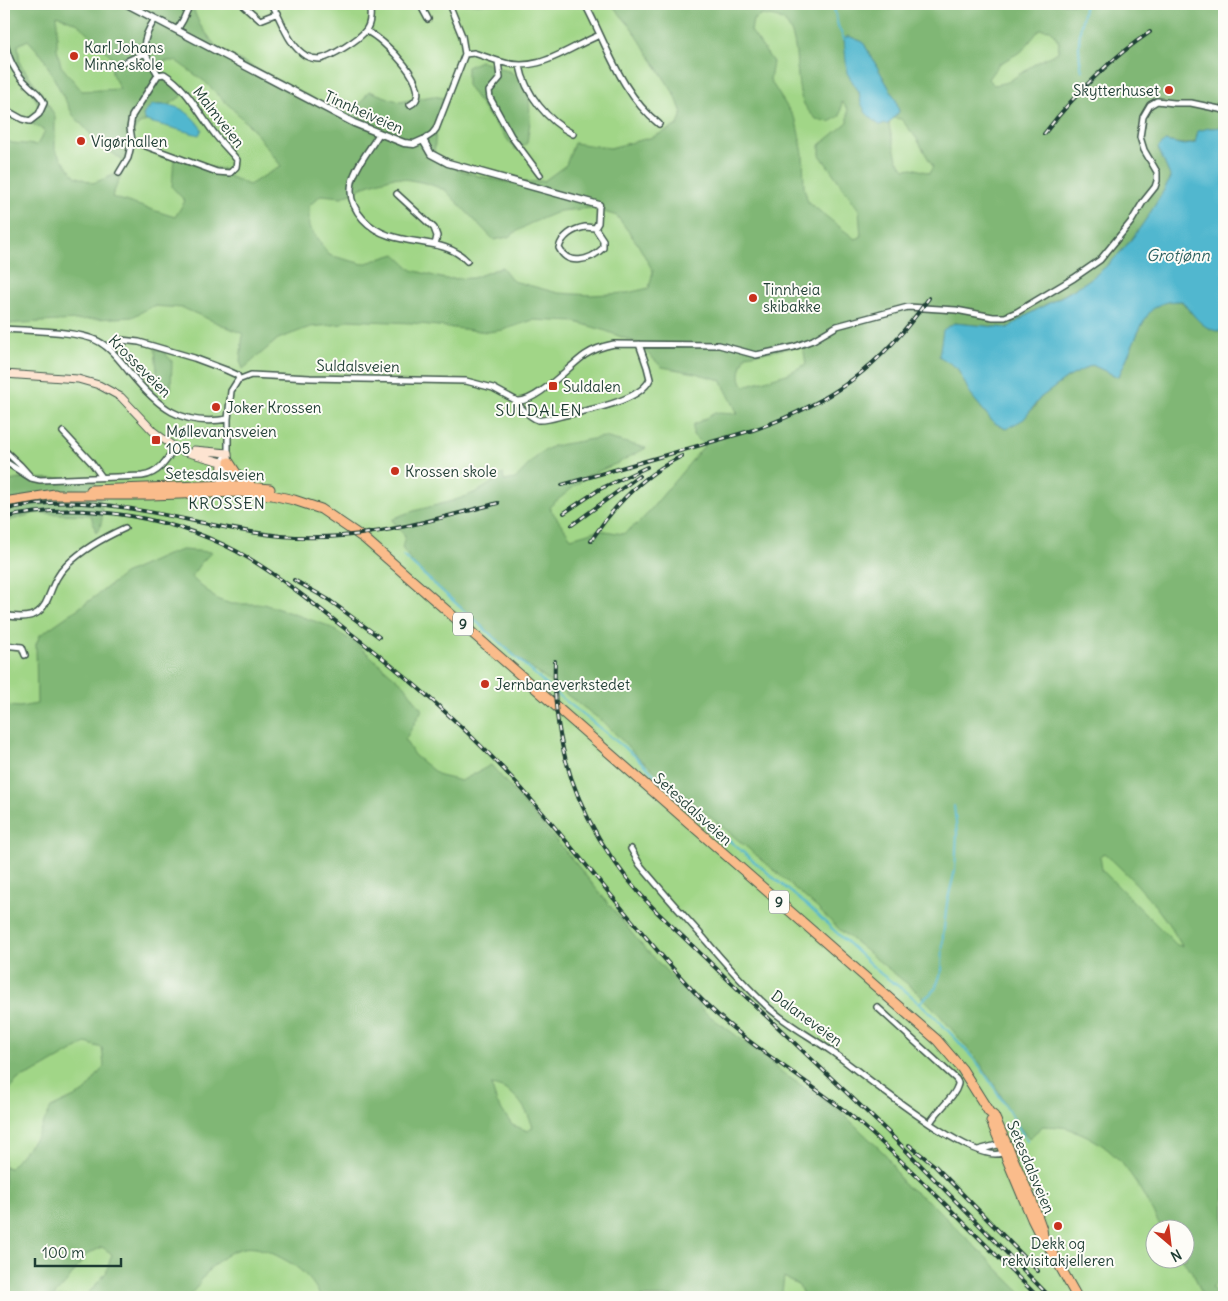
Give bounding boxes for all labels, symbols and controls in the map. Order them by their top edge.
place label: Karl Johans Minne skole [84,38,164,74]
marker: Karl Johans Minne skole [68,50,80,62]
place label: Skytterhuset [1073,81,1159,100]
street label: Malmveien [189,83,249,152]
marker: Skytterhuset [1163,84,1175,96]
street label: Tinnheiveien [322,86,407,138]
place label: Vigørhallen [91,132,168,151]
marker: Vigørhallen [75,135,87,147]
water label: Grotjønn [1146,245,1210,265]
place label: Tinnheia skibakke [763,280,821,316]
marker: Tinnheia skibakke [747,292,759,304]
street label: Krosseveien [105,331,176,402]
street label: Suldalsveien [316,356,400,376]
place label: Suldalen [563,377,621,396]
marker: Suldalen [547,380,559,392]
place label: Joker Krossen [226,398,322,417]
district label: SULDALEN [495,400,583,420]
marker: Joker Krossen [210,401,222,413]
place label: Møllevannsveien 105 [166,422,277,458]
marker: Møllevannsveien 105 [150,434,162,446]
place label: Krossen skole [405,462,497,481]
street label: Setesdalsveien [165,464,265,484]
marker: Krossen skole [389,465,401,477]
district label: KROSSEN [188,493,266,513]
road number: 9 [453,612,473,636]
place label: Jernbaneverkstedet [495,675,630,694]
marker: Jernbaneverkstedet [479,678,491,690]
street label: Setesdalsveien [650,769,736,849]
road number: 9 [769,890,789,914]
street label: Dalaneveien [768,986,847,1050]
street label: Setesdalsveien [1003,1118,1059,1217]
north arrow [1146,1218,1196,1268]
marker: Dekk og rekvisitakjelleren [1052,1220,1064,1232]
place label: Dekk og rekvisitakjelleren [1002,1234,1114,1270]
scale bar [35,1236,121,1268]
text: 100 m [42,1243,84,1262]
text: N [1168,1245,1185,1266]

